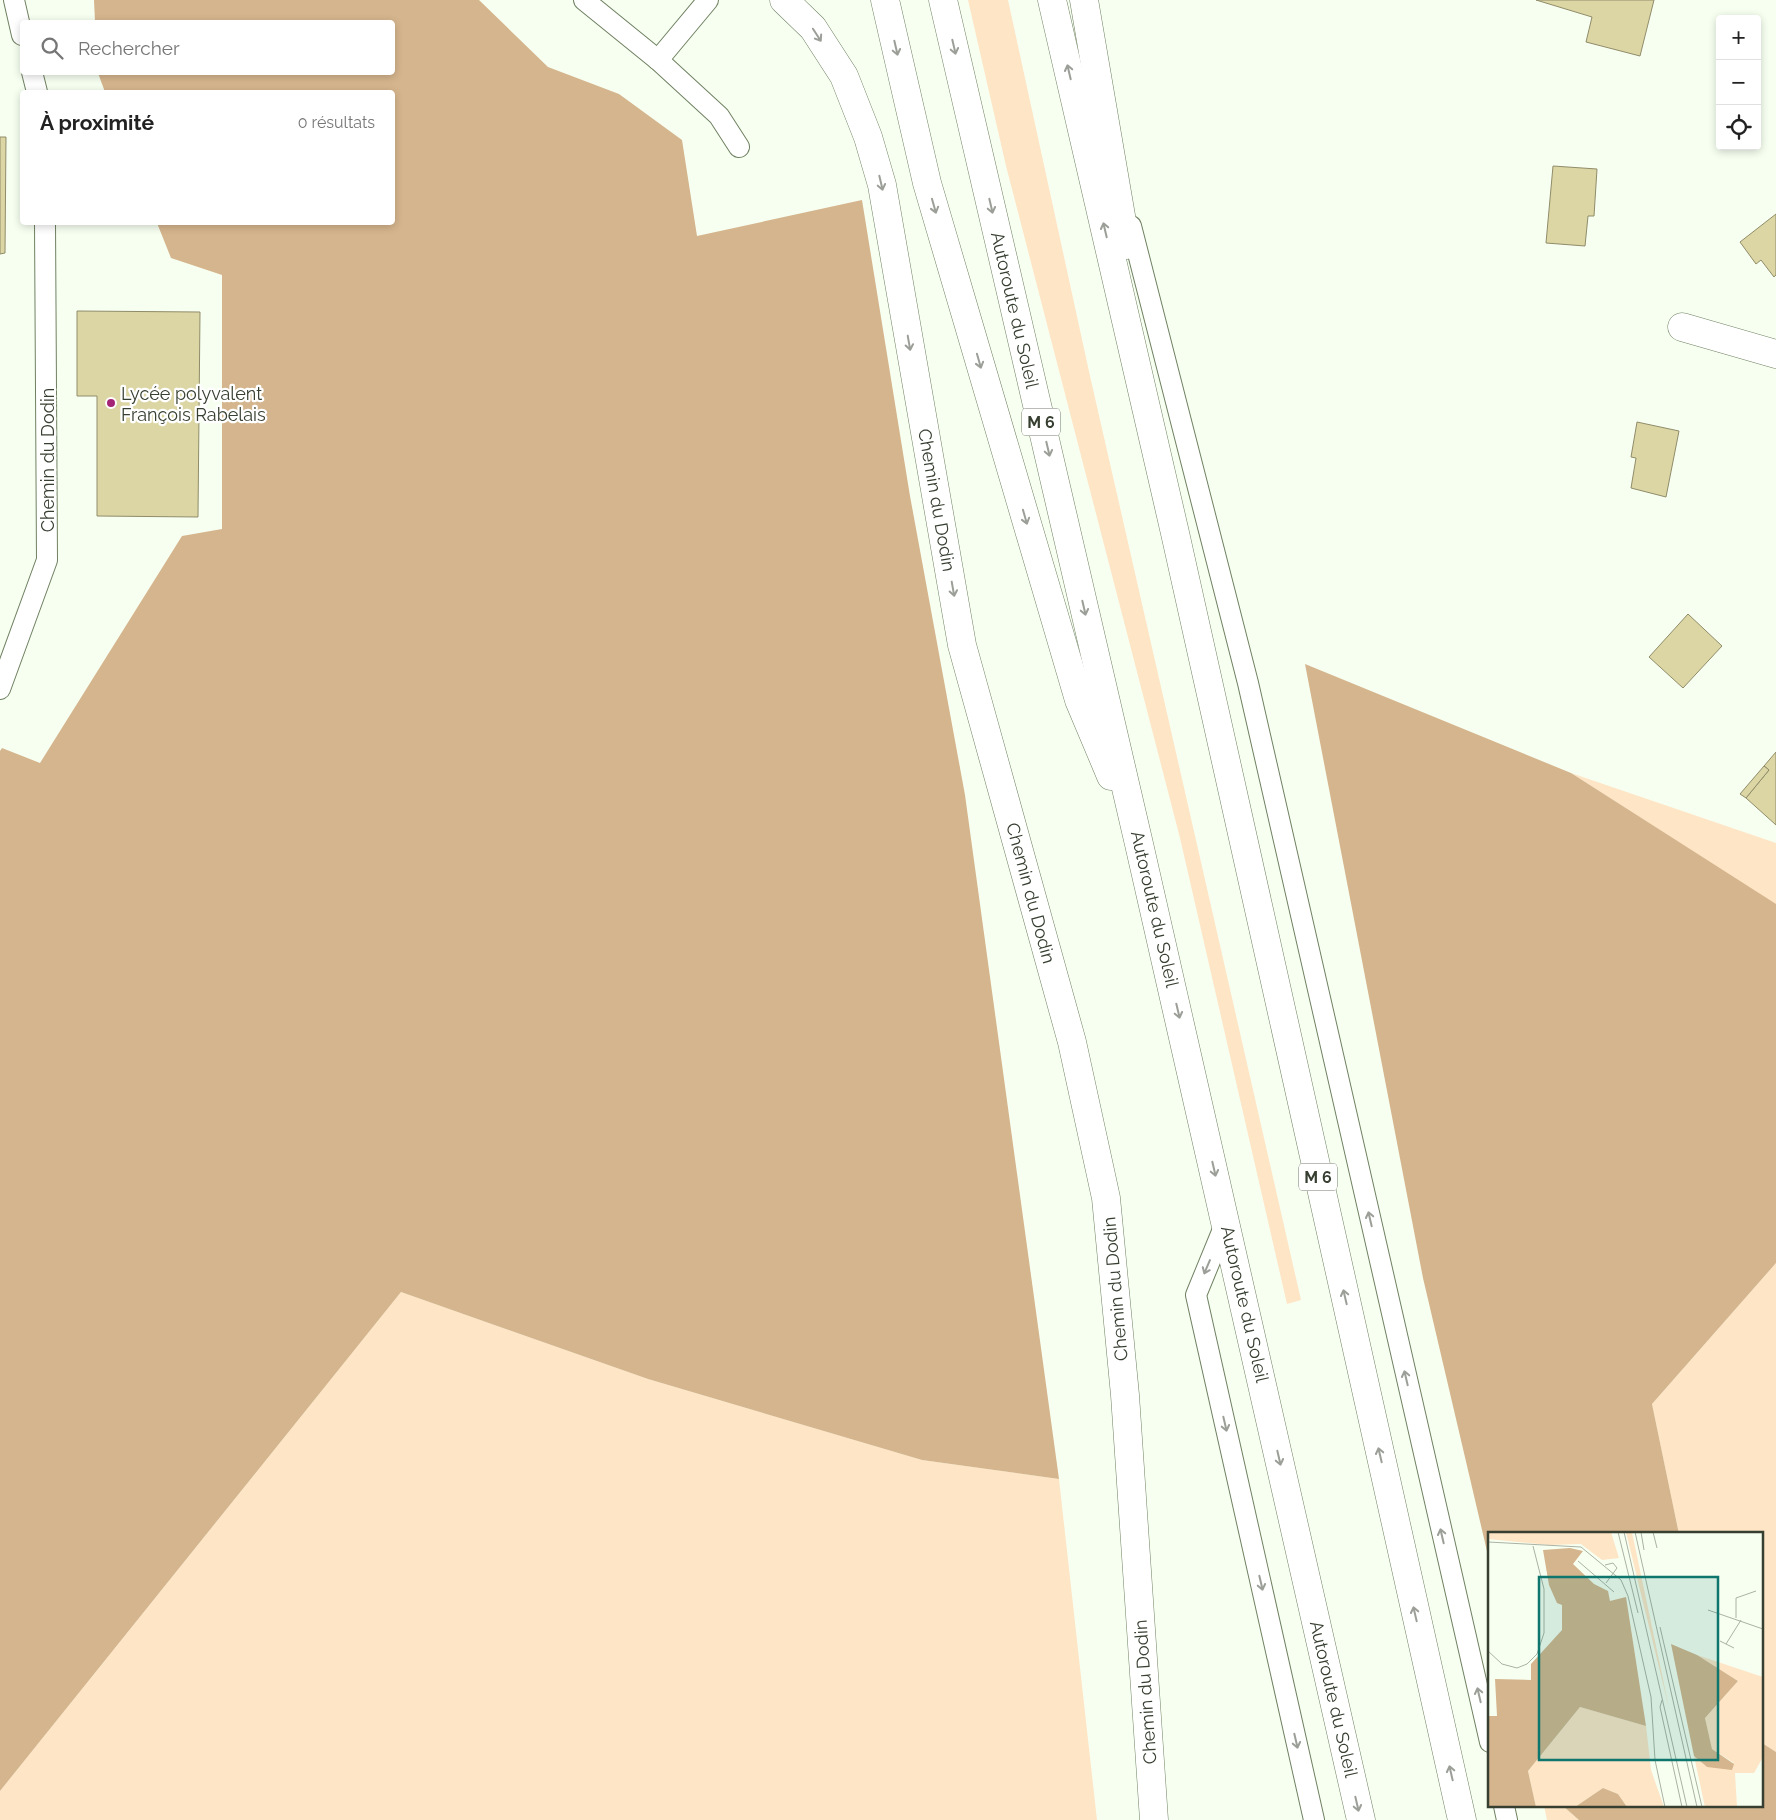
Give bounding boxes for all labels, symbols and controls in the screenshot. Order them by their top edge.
map controls [1716,15,1761,150]
button: + [1716,15,1761,60]
search box [20,20,395,75]
one-way arrow [812,28,823,42]
icon: search [38,34,66,62]
text: Rechercher [78,37,180,59]
one-way arrow [892,39,901,55]
one-way arrow [950,39,959,55]
button: − [1716,60,1761,105]
one-way arrow [1064,64,1073,80]
button: locate [1716,105,1761,150]
text: À proximité [40,110,154,135]
text: 0 résultats [298,113,375,132]
one-way arrow [877,175,886,191]
one-way arrow [929,197,939,213]
one-way arrow [987,197,996,213]
one-way arrow [1100,223,1109,239]
street label: Autoroute du Soleil [987,230,1043,390]
one-way arrow [905,335,915,351]
one-way arrow [975,353,985,369]
place label: Lycée polyvalent François Rabelais [121,383,266,425]
street label: Chemin du Dodin [37,388,58,532]
marker: Lycée polyvalent François Rabelais [105,397,117,409]
road number: M 6 [1022,408,1060,436]
street label: Chemin du Dodin [914,427,960,573]
one-way arrow [1044,441,1053,457]
one-way arrow [1021,509,1031,525]
one-way arrow [948,581,958,597]
one-way arrow [1080,599,1089,615]
street label: Chemin du Dodin [1002,820,1060,966]
street label: Autoroute du Soleil [1127,829,1183,989]
one-way arrow [1174,1002,1183,1018]
one-way arrow [1210,1161,1219,1177]
road number: M 6 [1299,1164,1337,1190]
one-way arrow [1365,1212,1374,1228]
street label: Chemin du Dodin [1098,1216,1132,1362]
street label: Autoroute du Soleil [1217,1224,1273,1384]
one-way arrow [1202,1259,1212,1274]
one-way arrow [1339,1289,1349,1305]
one-way arrow [1401,1370,1410,1386]
one-way arrow [1221,1416,1230,1432]
one-way arrow [1375,1448,1384,1464]
one-way arrow [1275,1449,1284,1465]
one-way arrow [1437,1529,1446,1545]
inset map [1488,1532,1764,1808]
one-way arrow [1256,1574,1266,1590]
one-way arrow [1410,1606,1419,1622]
street label: Chemin du Dodin [1129,1619,1161,1765]
street label: Autoroute du Soleil [1306,1619,1362,1779]
one-way arrow [1474,1687,1483,1703]
one-way arrow [1292,1733,1301,1749]
one-way arrow [1446,1765,1455,1781]
one-way arrow [1353,1796,1362,1812]

